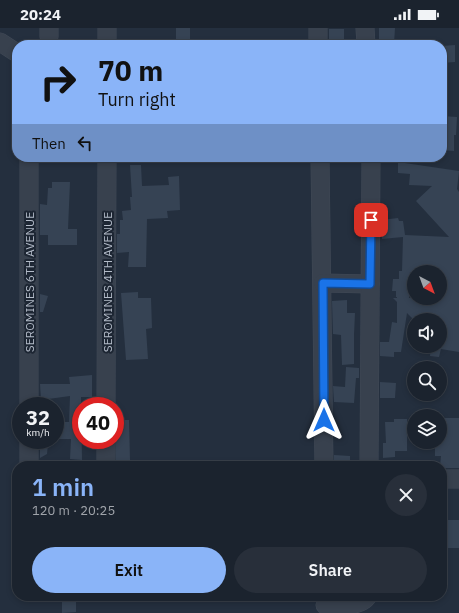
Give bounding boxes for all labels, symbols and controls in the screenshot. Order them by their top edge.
text: 20:24 [20,5,61,24]
text: 70 m [98,52,163,89]
icon: right [32,56,84,108]
text: Turn right [98,88,176,111]
icon: left [74,132,96,154]
text: Then [32,134,66,153]
pin [354,203,388,237]
icon: arrive [360,209,382,231]
street label: SEROMINES 6TH AVENUE [22,212,37,352]
street label: SEROMINES 4TH AVENUE [100,212,115,352]
north arrow [407,265,447,305]
map controls [407,265,447,449]
button: sound [407,313,447,353]
button: search [407,361,447,401]
speed limit sign: 40 [72,397,124,449]
position arrow [303,399,345,441]
text: 32 [26,404,50,431]
button: layers [407,409,447,449]
text: km/h [26,426,50,439]
text: 1 min [32,471,94,503]
button: close [385,474,427,516]
text: 120 m · 20:25 [32,502,115,519]
button: Exit [32,547,226,593]
button: Share [234,547,427,593]

